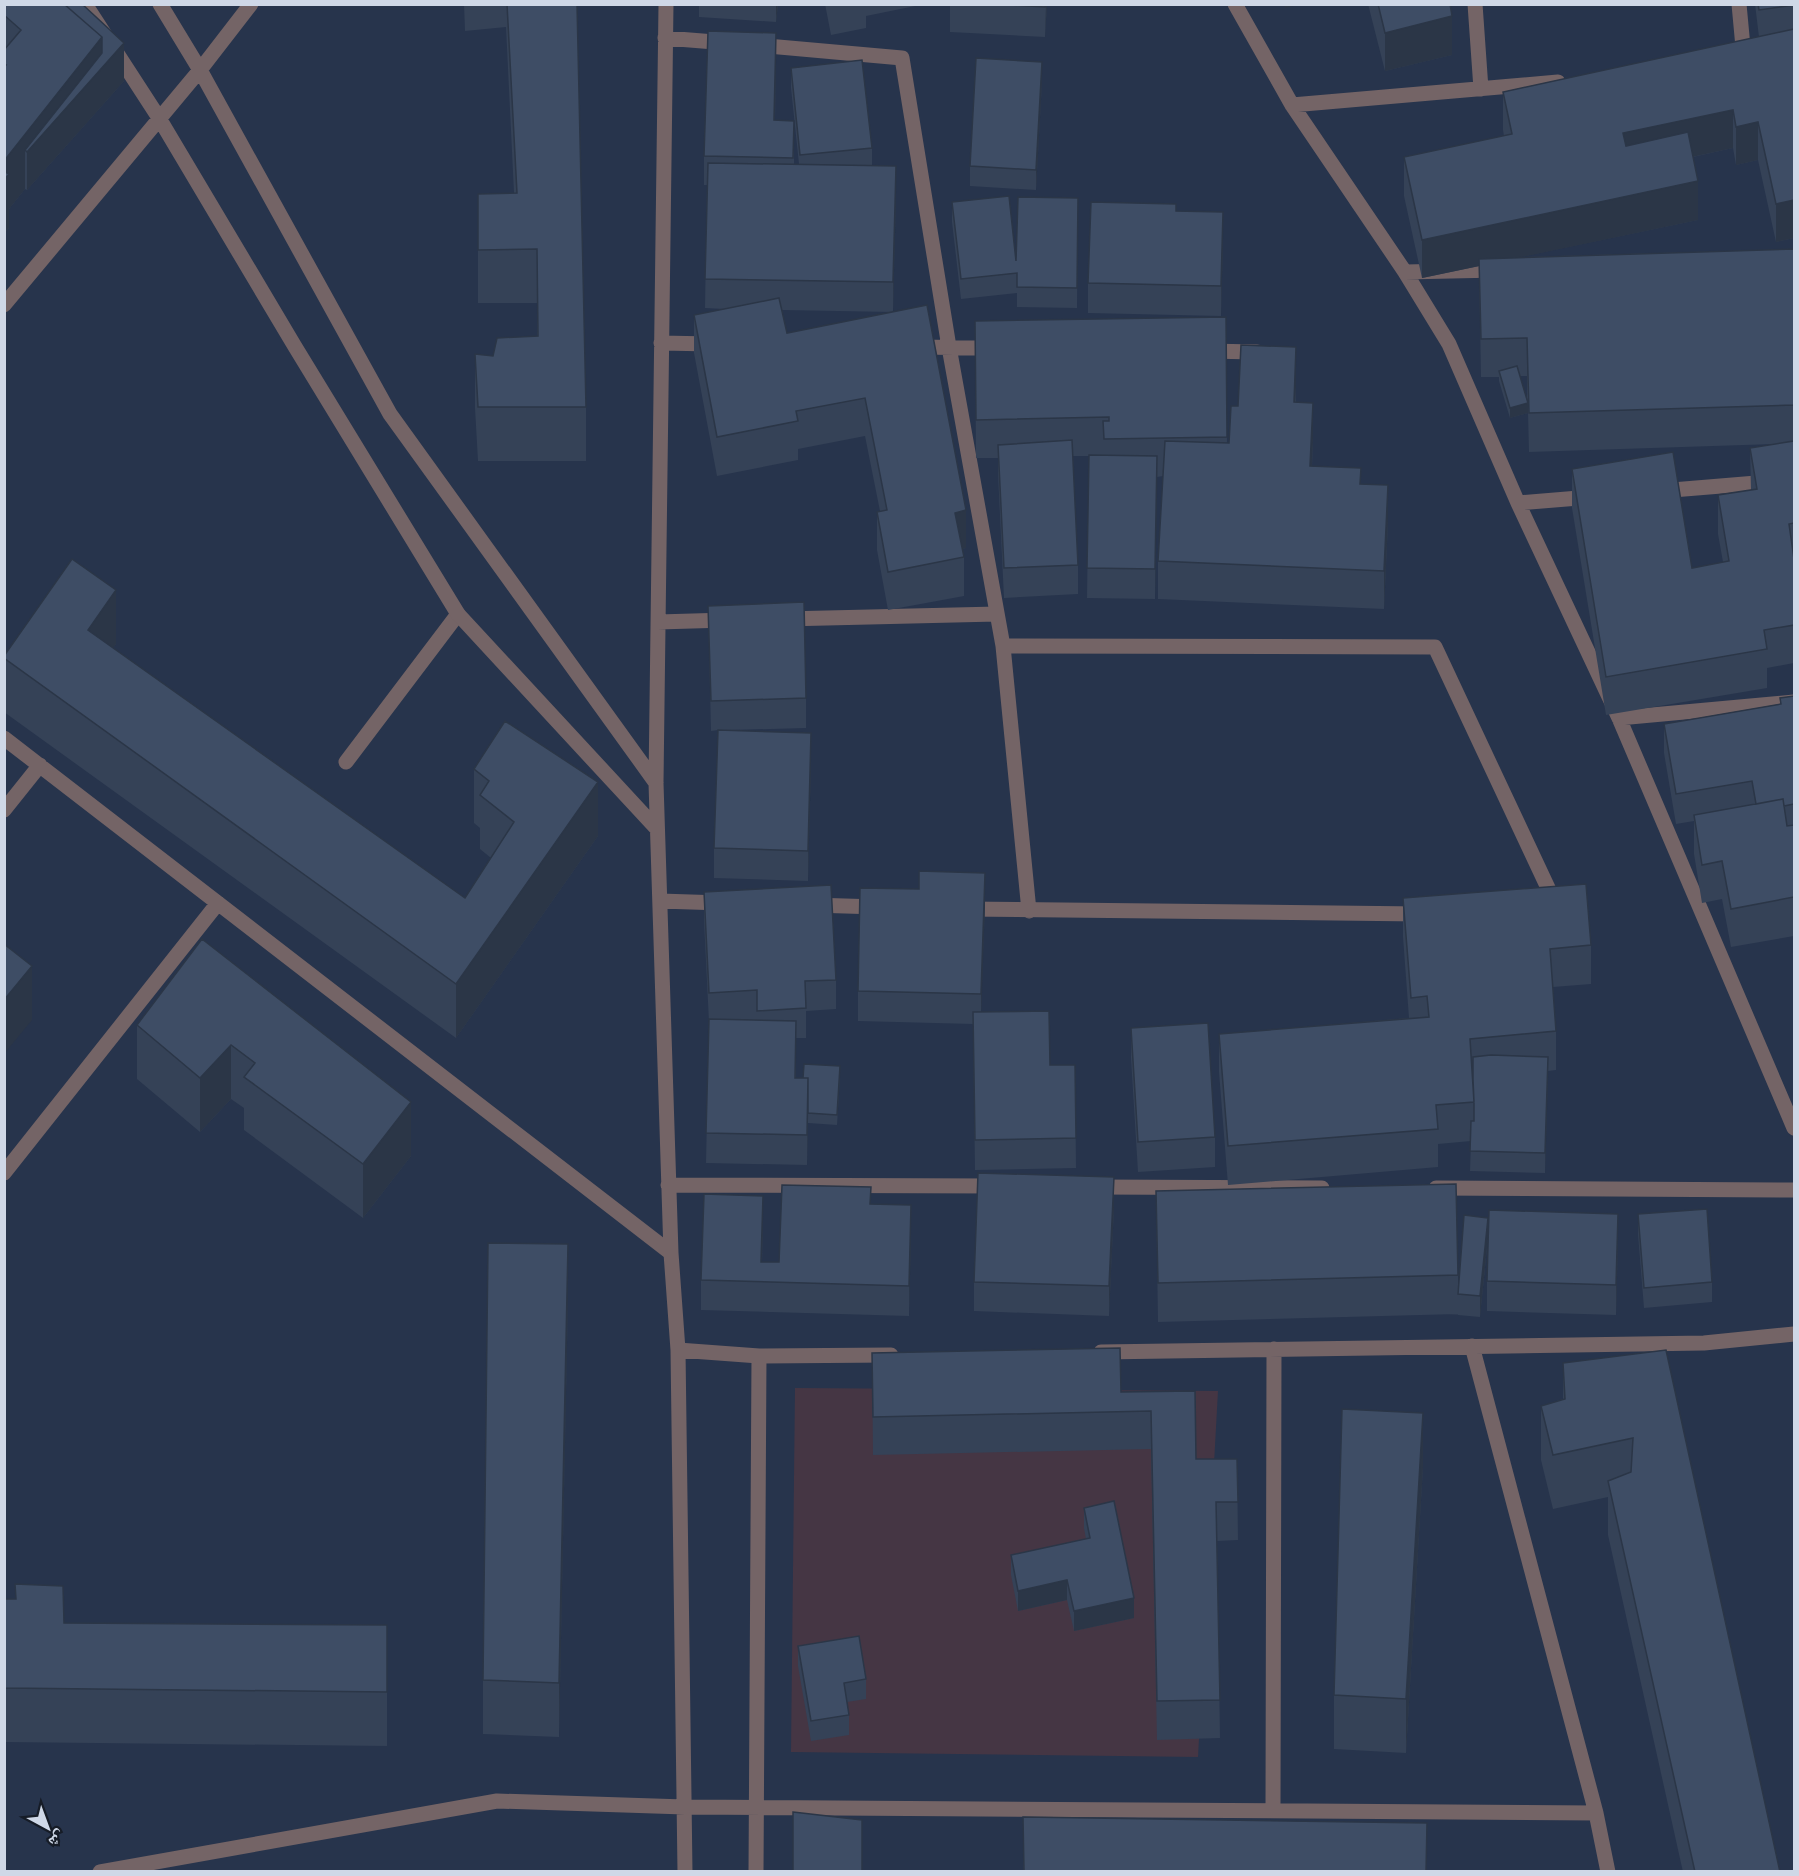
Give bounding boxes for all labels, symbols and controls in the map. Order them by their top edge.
north arrow [18,1798,78,1858]
text: ش [45,1826,71,1852]

